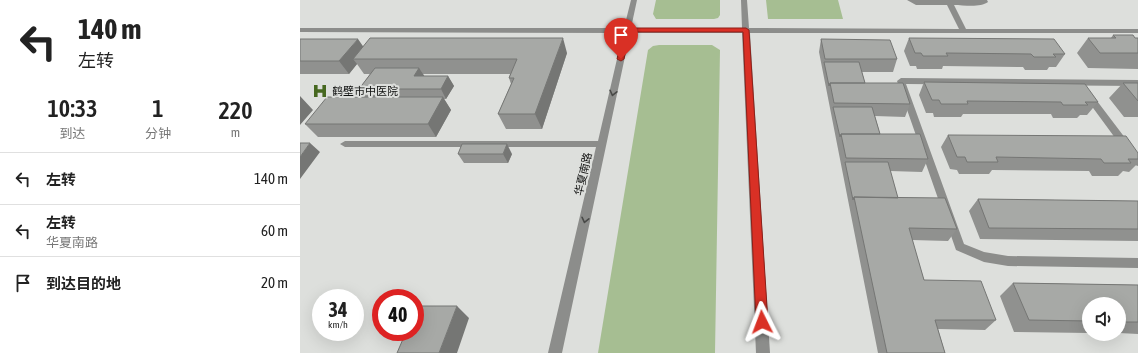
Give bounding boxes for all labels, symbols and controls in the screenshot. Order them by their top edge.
text: 140 m [78,13,141,45]
icon: left [12,16,64,68]
pin [604,18,638,59]
icon: arrive [610,24,632,46]
text: 左转 [78,50,114,71]
hospital icon: 鹤壁市中医院 [311,82,329,100]
place label: 鹤壁市中医院 [332,85,398,97]
one-way arrow [610,90,618,96]
text: 10:33 [48,95,97,122]
text: 1 [152,95,164,122]
text: 220 [219,97,252,124]
text: m [231,125,240,140]
text: 到达 [59,126,86,141]
text: 分钟 [145,126,171,141]
street label: 华夏南路 [572,151,594,197]
icon: left [12,168,34,190]
text: 140 m [254,170,288,187]
text: 左转 [46,171,76,188]
text: 左转 [46,214,76,231]
one-way arrow [581,216,589,223]
icon: left [12,220,34,242]
text: 60 m [261,222,288,239]
text: 华夏南路 [46,235,98,250]
icon: arrive [12,272,34,294]
text: 20 m [261,274,288,291]
text: 到达目的地 [46,275,121,292]
speed limit sign: 40 [372,289,424,341]
map controls [1082,297,1126,341]
button: sound [1082,297,1126,341]
text: 34 [329,298,347,321]
position arrow [741,301,783,343]
text: km/h [328,319,348,330]

